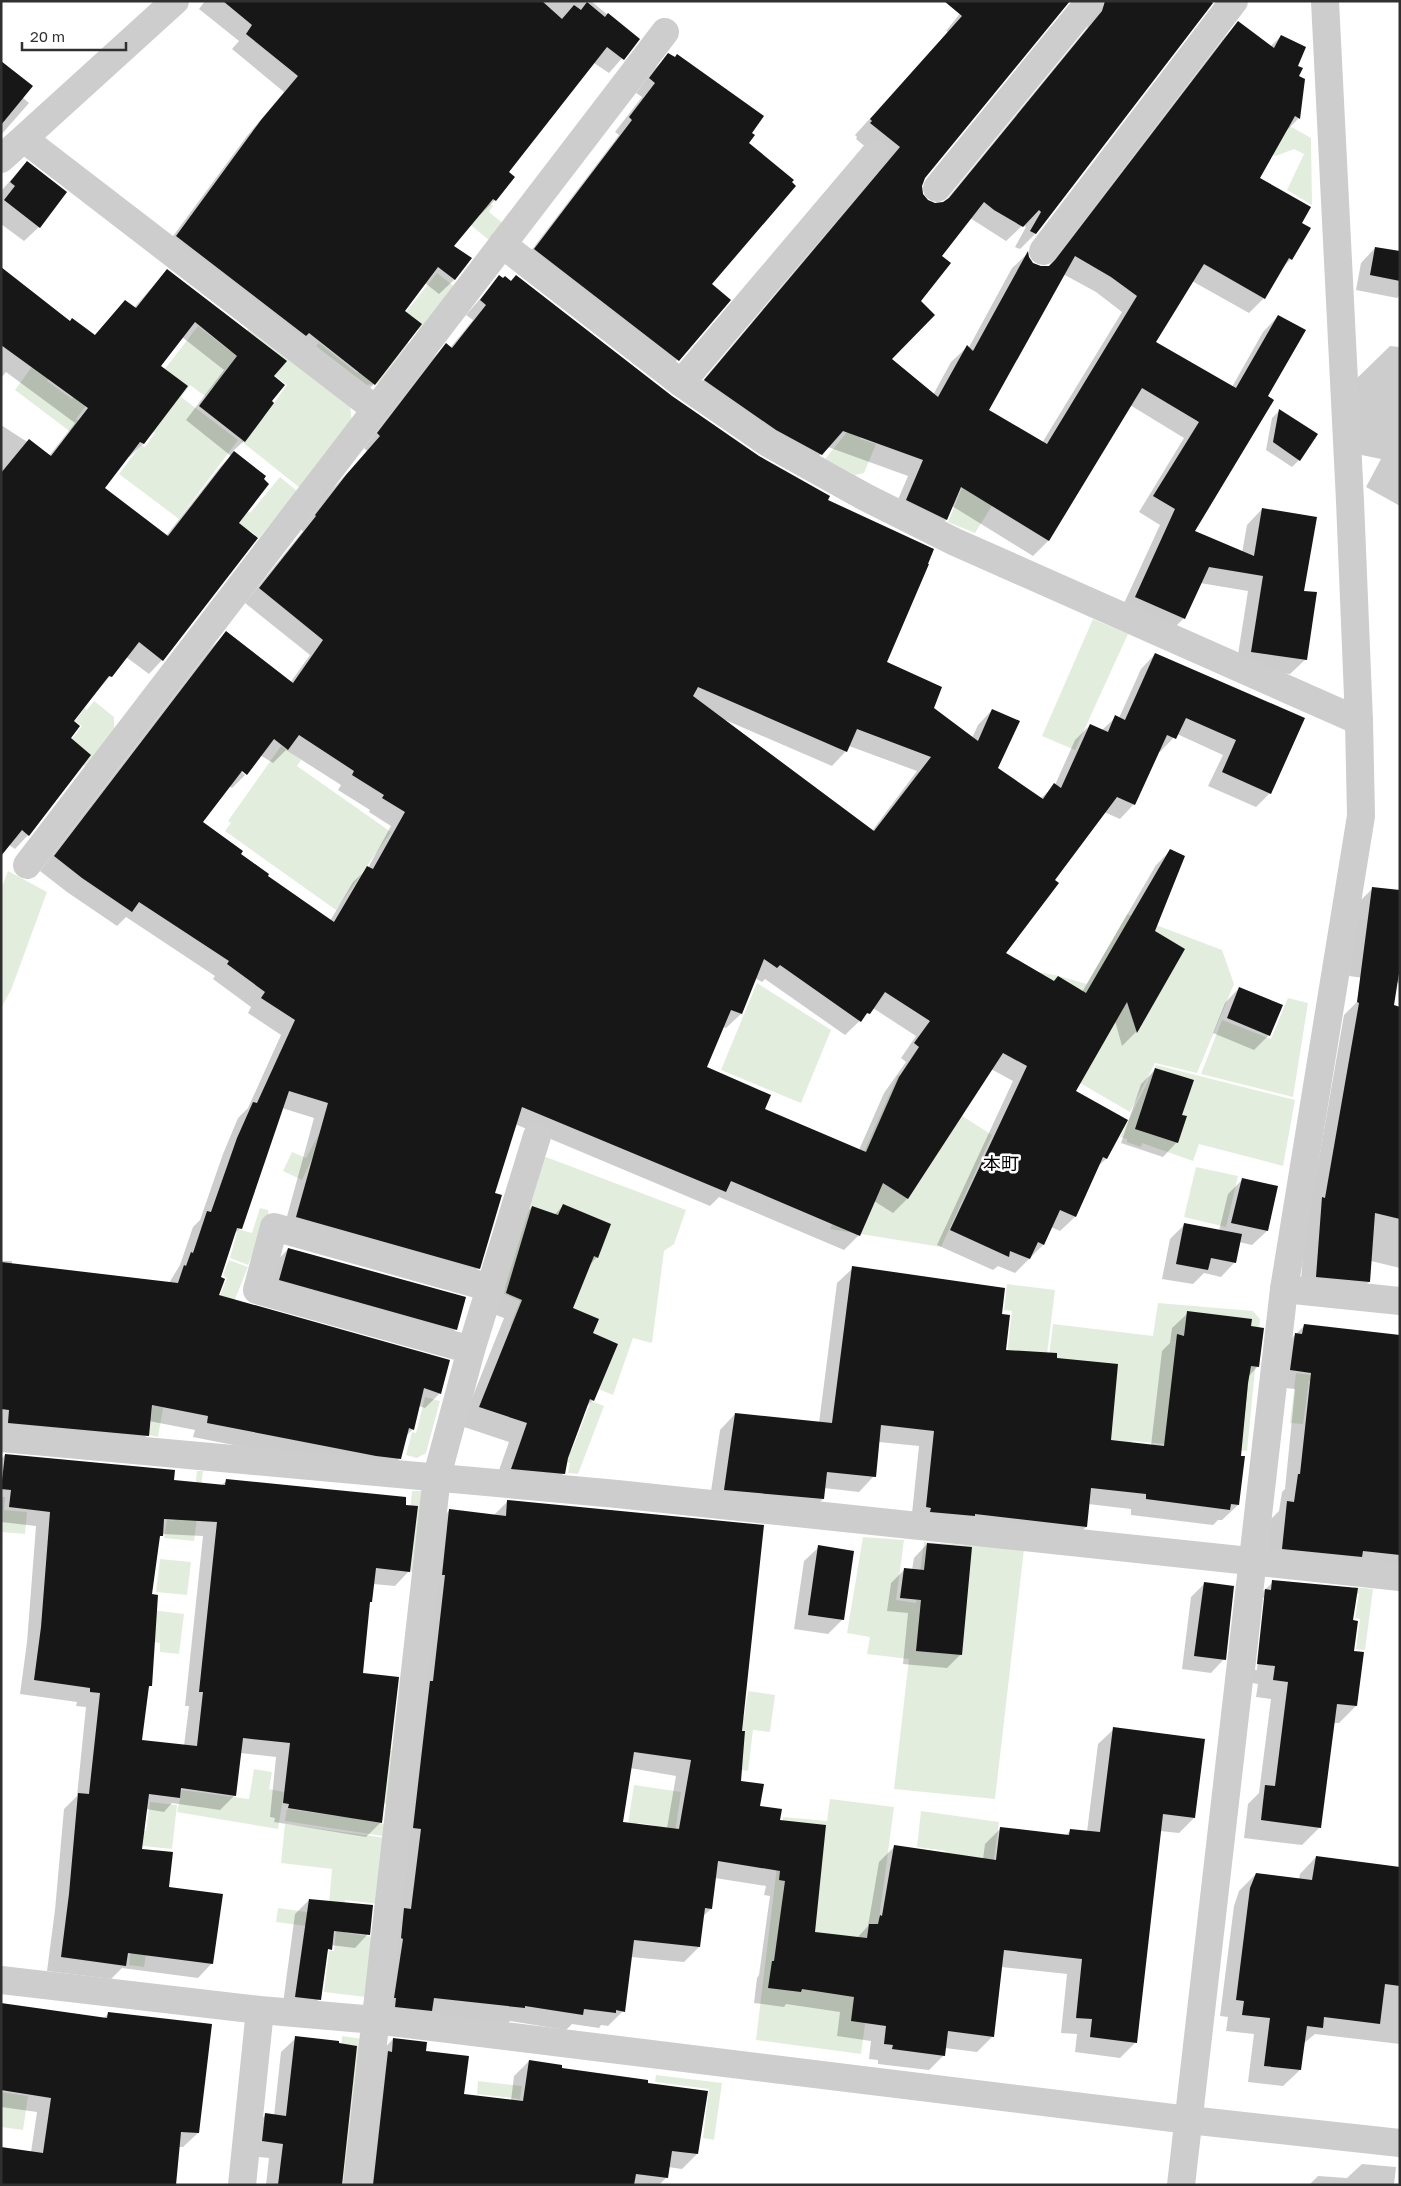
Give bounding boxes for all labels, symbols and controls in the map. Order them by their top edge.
scale bar [22,20,126,52]
text: 20 m [30,27,65,45]
district label: 本町 [983,1152,1019,1174]

